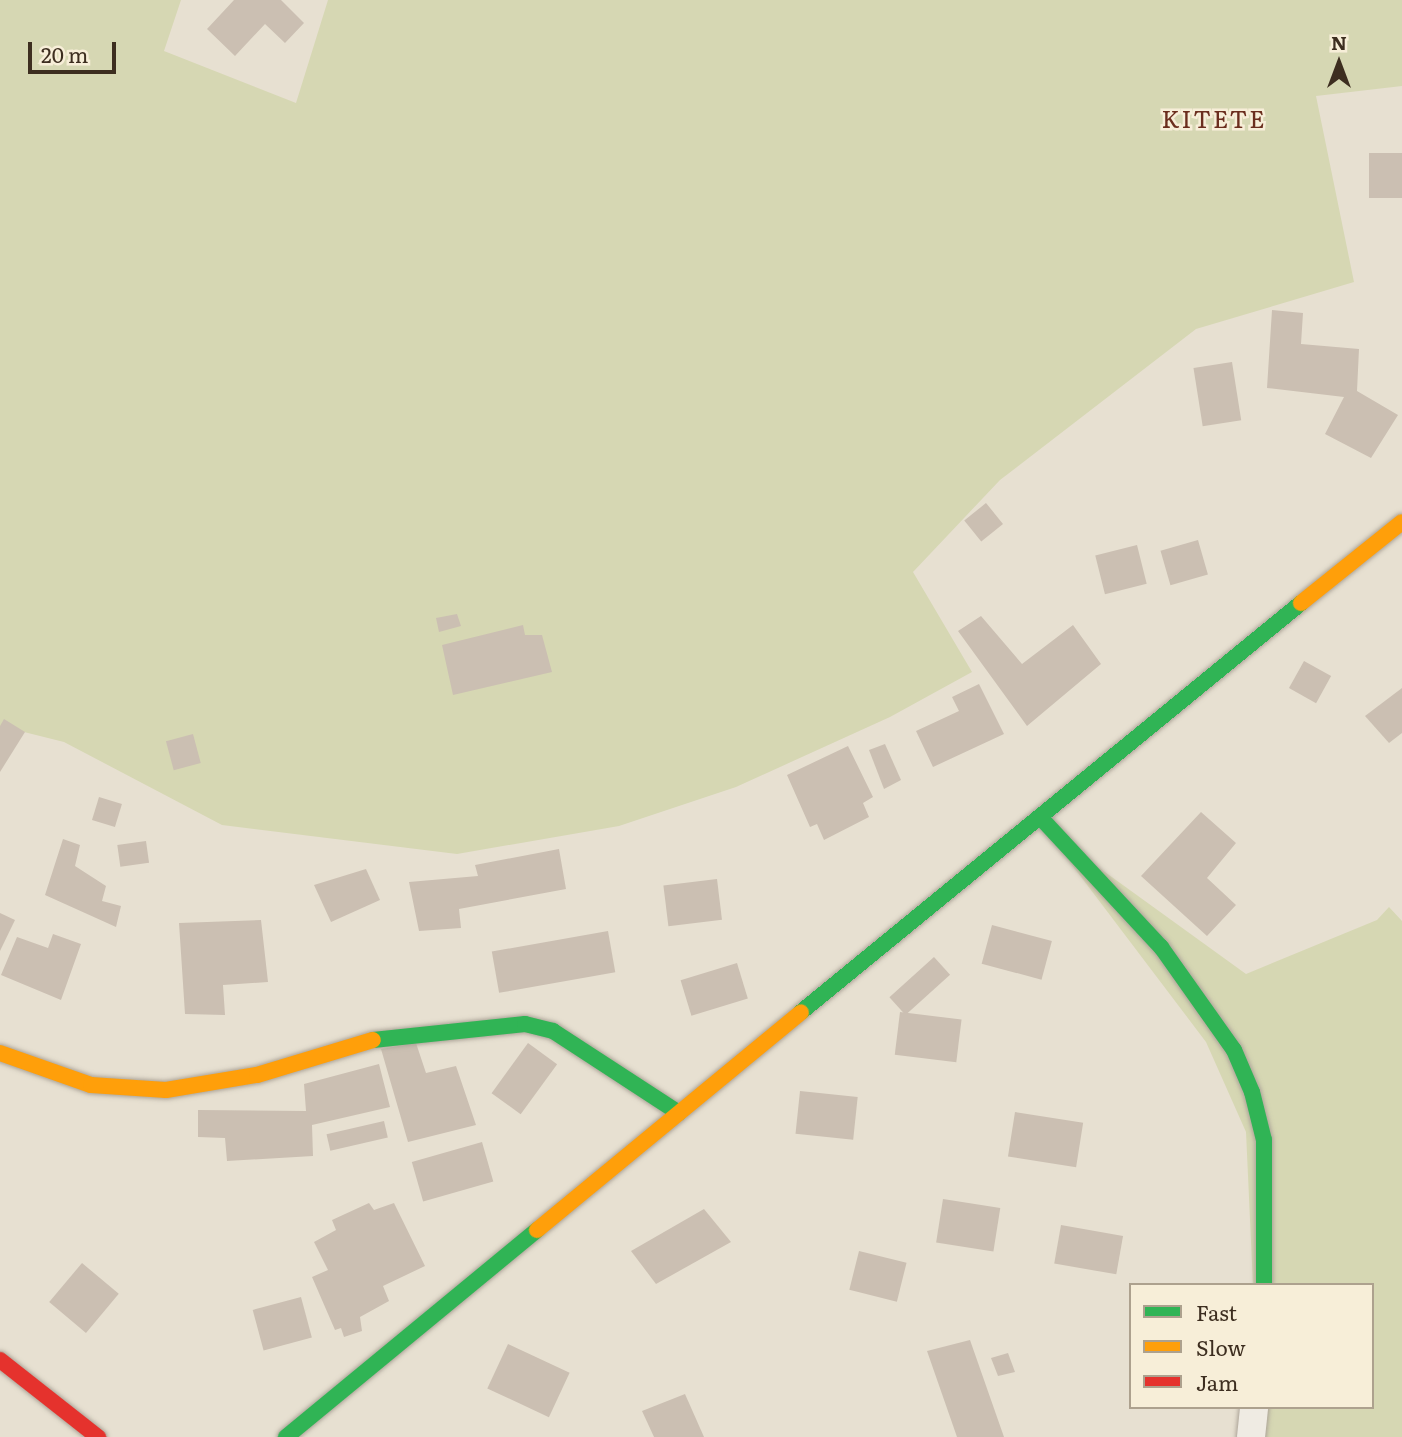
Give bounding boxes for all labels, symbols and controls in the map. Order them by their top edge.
scale bar [32,28,119,72]
north arrow [1304,28,1374,98]
text: N [1331,28,1347,56]
text: 20 m [41,38,88,69]
district label: KITETE [1162,104,1266,132]
legend [1129,1283,1374,1409]
text: Fast [1196,1296,1237,1327]
text: Slow [1196,1331,1246,1362]
text: Jam [1196,1366,1238,1397]

